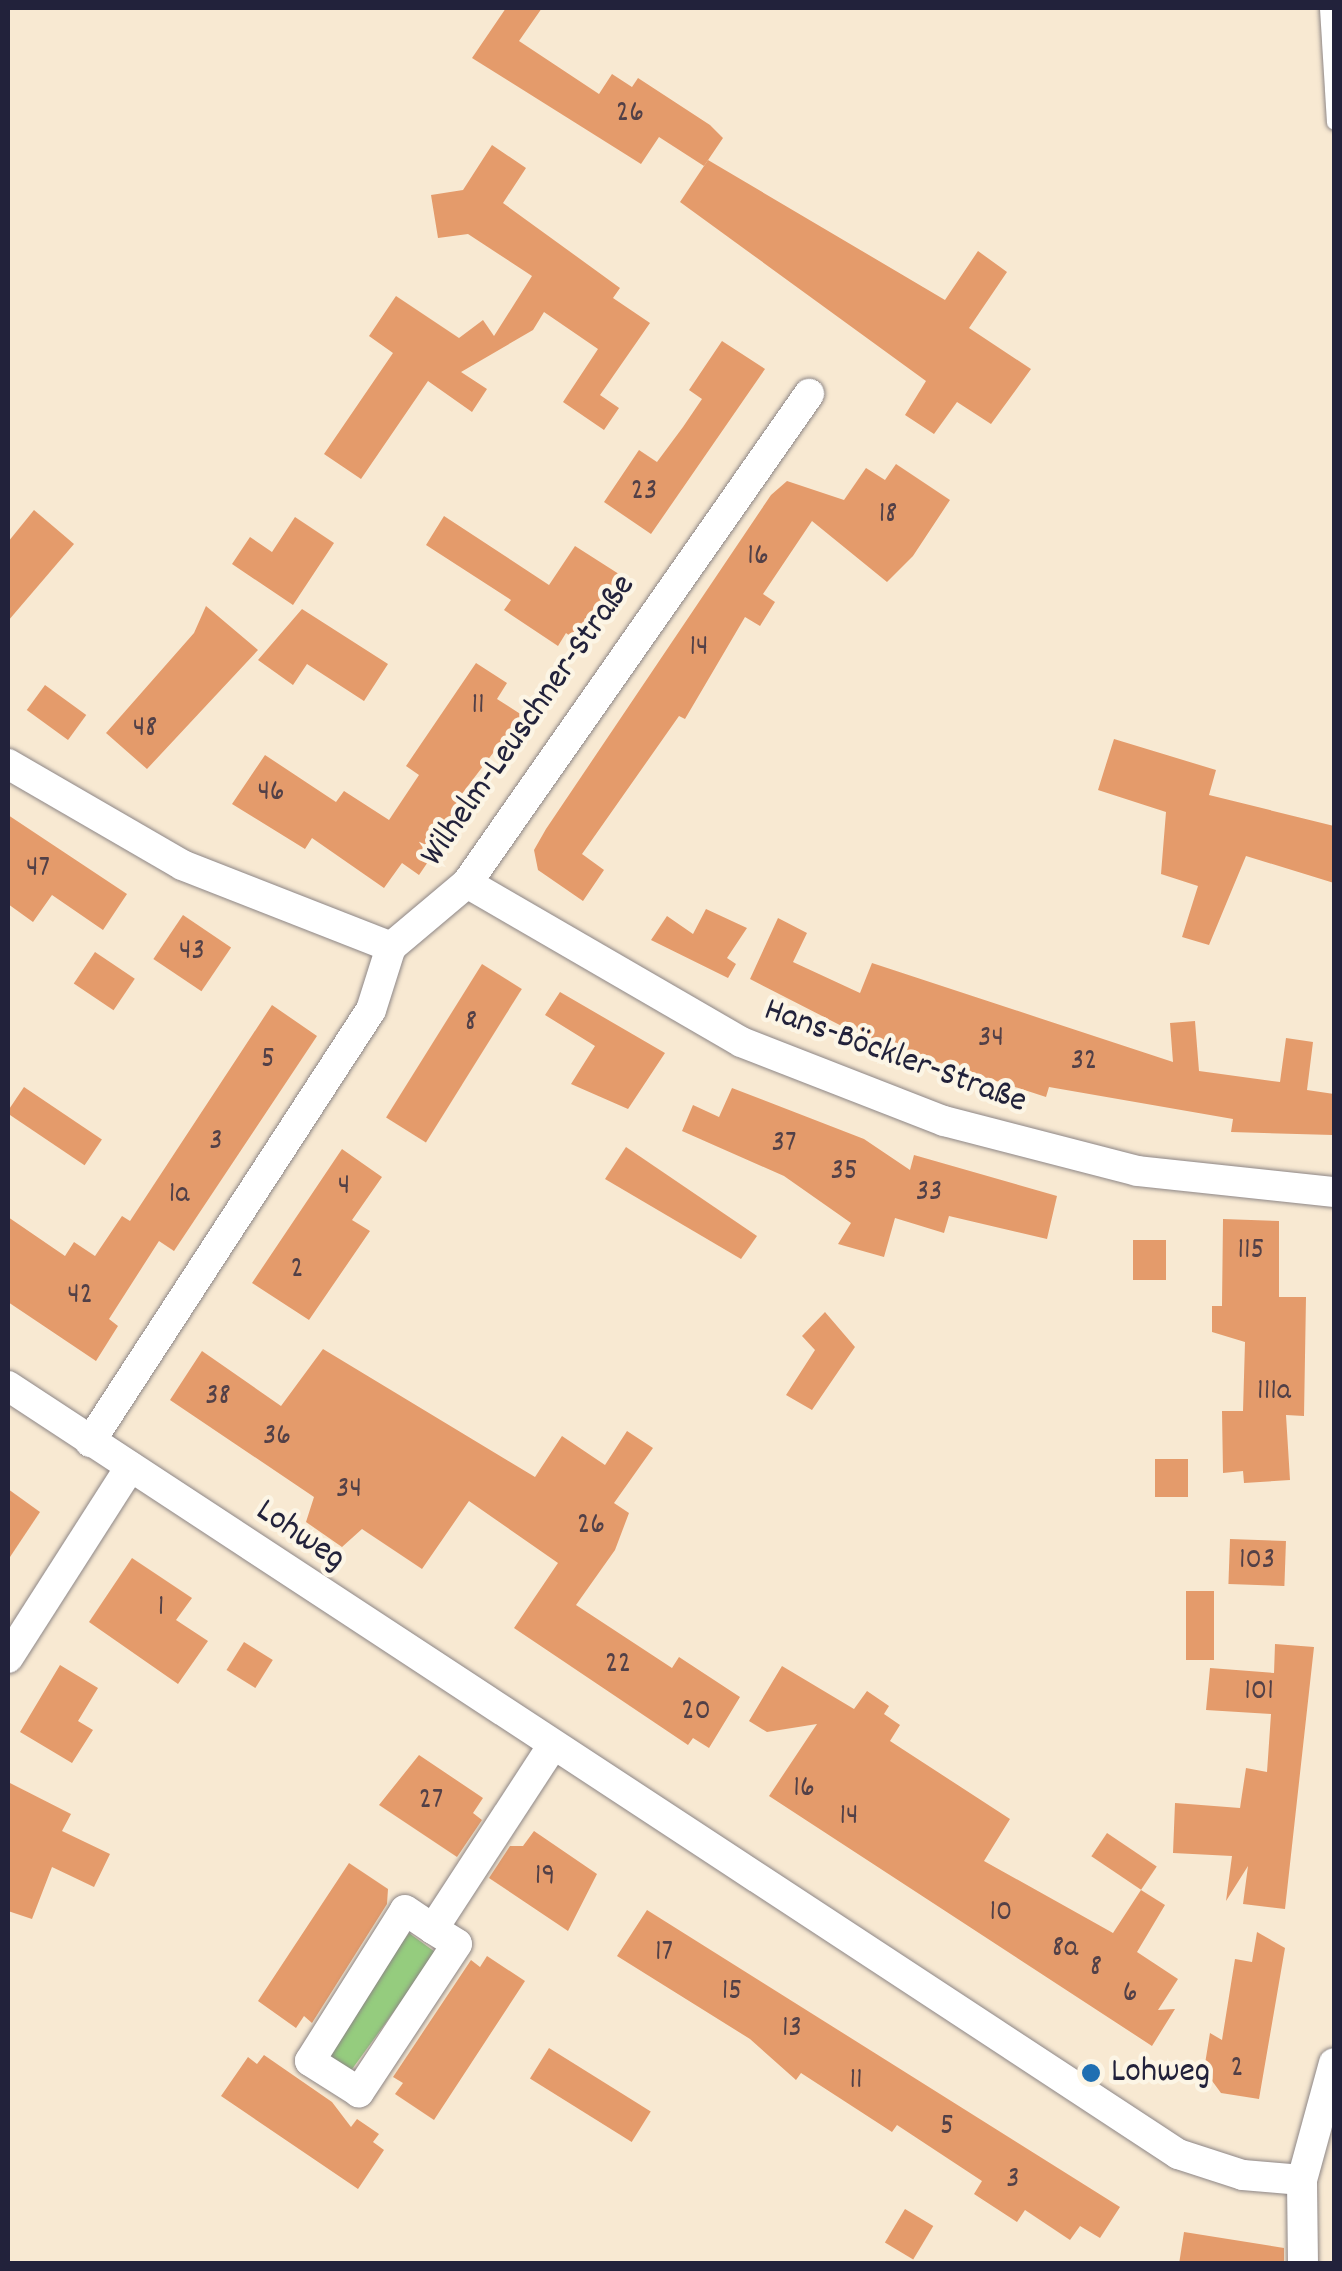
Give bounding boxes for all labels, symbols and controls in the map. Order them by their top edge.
house number: 26 [616,97,644,133]
house number: 23 [631,475,657,511]
house number: 18 [879,498,897,534]
house number: 16 [747,540,769,576]
street label: Wilhelm-Leuschner-Straße [412,567,646,875]
house number: 14 [689,631,709,667]
house number: 11 [471,689,485,725]
house number: 48 [133,712,157,748]
house number: 46 [257,776,285,812]
house number: 47 [26,852,50,888]
house number: 43 [179,935,205,971]
street label: Hans-Böckler-Straße [758,990,1032,1124]
house number: 8 [465,1006,477,1042]
house number: 34 [978,1022,1004,1058]
house number: 5 [261,1043,275,1079]
house number: 32 [1071,1045,1097,1081]
house number: 3 [209,1125,223,1161]
house number: 37 [772,1127,796,1163]
house number: 35 [830,1155,858,1191]
house number: 4 [338,1170,350,1206]
house number: 33 [916,1176,942,1212]
house number: 1a [169,1178,189,1214]
house number: 115 [1237,1234,1265,1270]
house number: 2 [290,1253,304,1289]
house number: 42 [67,1279,93,1315]
house number: 111a [1257,1375,1291,1411]
house number: 38 [205,1380,231,1416]
house number: 36 [263,1420,291,1456]
house number: 34 [336,1473,362,1509]
street label: Lohweg [247,1491,353,1581]
house number: 26 [577,1509,605,1545]
house number: 103 [1239,1544,1275,1580]
house number: 1 [158,1591,164,1627]
house number: 22 [605,1648,631,1684]
house number: 101 [1244,1675,1274,1711]
house number: 20 [681,1695,711,1731]
house number: 16 [793,1772,815,1808]
house number: 27 [419,1784,443,1820]
house number: 14 [839,1800,859,1836]
house number: 19 [535,1860,555,1896]
house number: 10 [990,1896,1012,1932]
house number: 8a [1052,1932,1078,1968]
house number: 17 [655,1936,673,1972]
house number: 8 [1090,1951,1102,1987]
house number: 15 [722,1975,742,2011]
house number: 6 [1123,1977,1137,2013]
house number: 13 [782,2012,802,2048]
place label: Lohweg [1111,2052,1210,2094]
house number: 2 [1230,2052,1244,2088]
marker: Lohweg [1080,2062,1102,2084]
house number: 11 [849,2064,863,2100]
house number: 5 [940,2110,954,2146]
house number: 3 [1006,2163,1020,2199]

